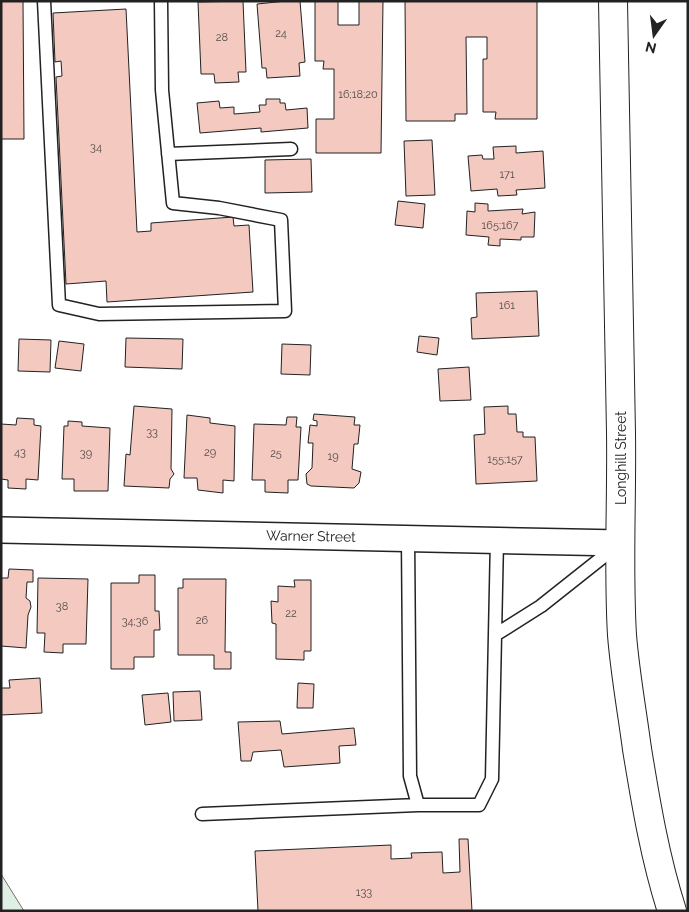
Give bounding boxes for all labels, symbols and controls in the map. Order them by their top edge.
north arrow [629,10,679,60]
house number: 24 [275,27,287,40]
house number: 28 [216,31,228,44]
text: N [644,39,658,57]
house number: 16;18;20 [338,88,378,101]
house number: 34 [90,141,102,154]
house number: 171 [499,168,515,181]
house number: 165;167 [482,219,519,232]
house number: 161 [499,299,515,312]
street label: Longhill Street [613,411,629,505]
house number: 33 [146,426,158,439]
house number: 43 [14,446,26,459]
house number: 29 [204,446,216,459]
house number: 39 [80,447,92,460]
house number: 25 [270,447,282,460]
house number: 19 [327,450,339,463]
house number: 155;157 [487,453,523,466]
street label: Warner Street [266,527,356,545]
house number: 38 [56,600,68,613]
house number: 22 [285,607,297,620]
house number: 26 [196,614,209,627]
house number: 34;36 [122,615,149,628]
house number: 133 [356,886,372,899]

